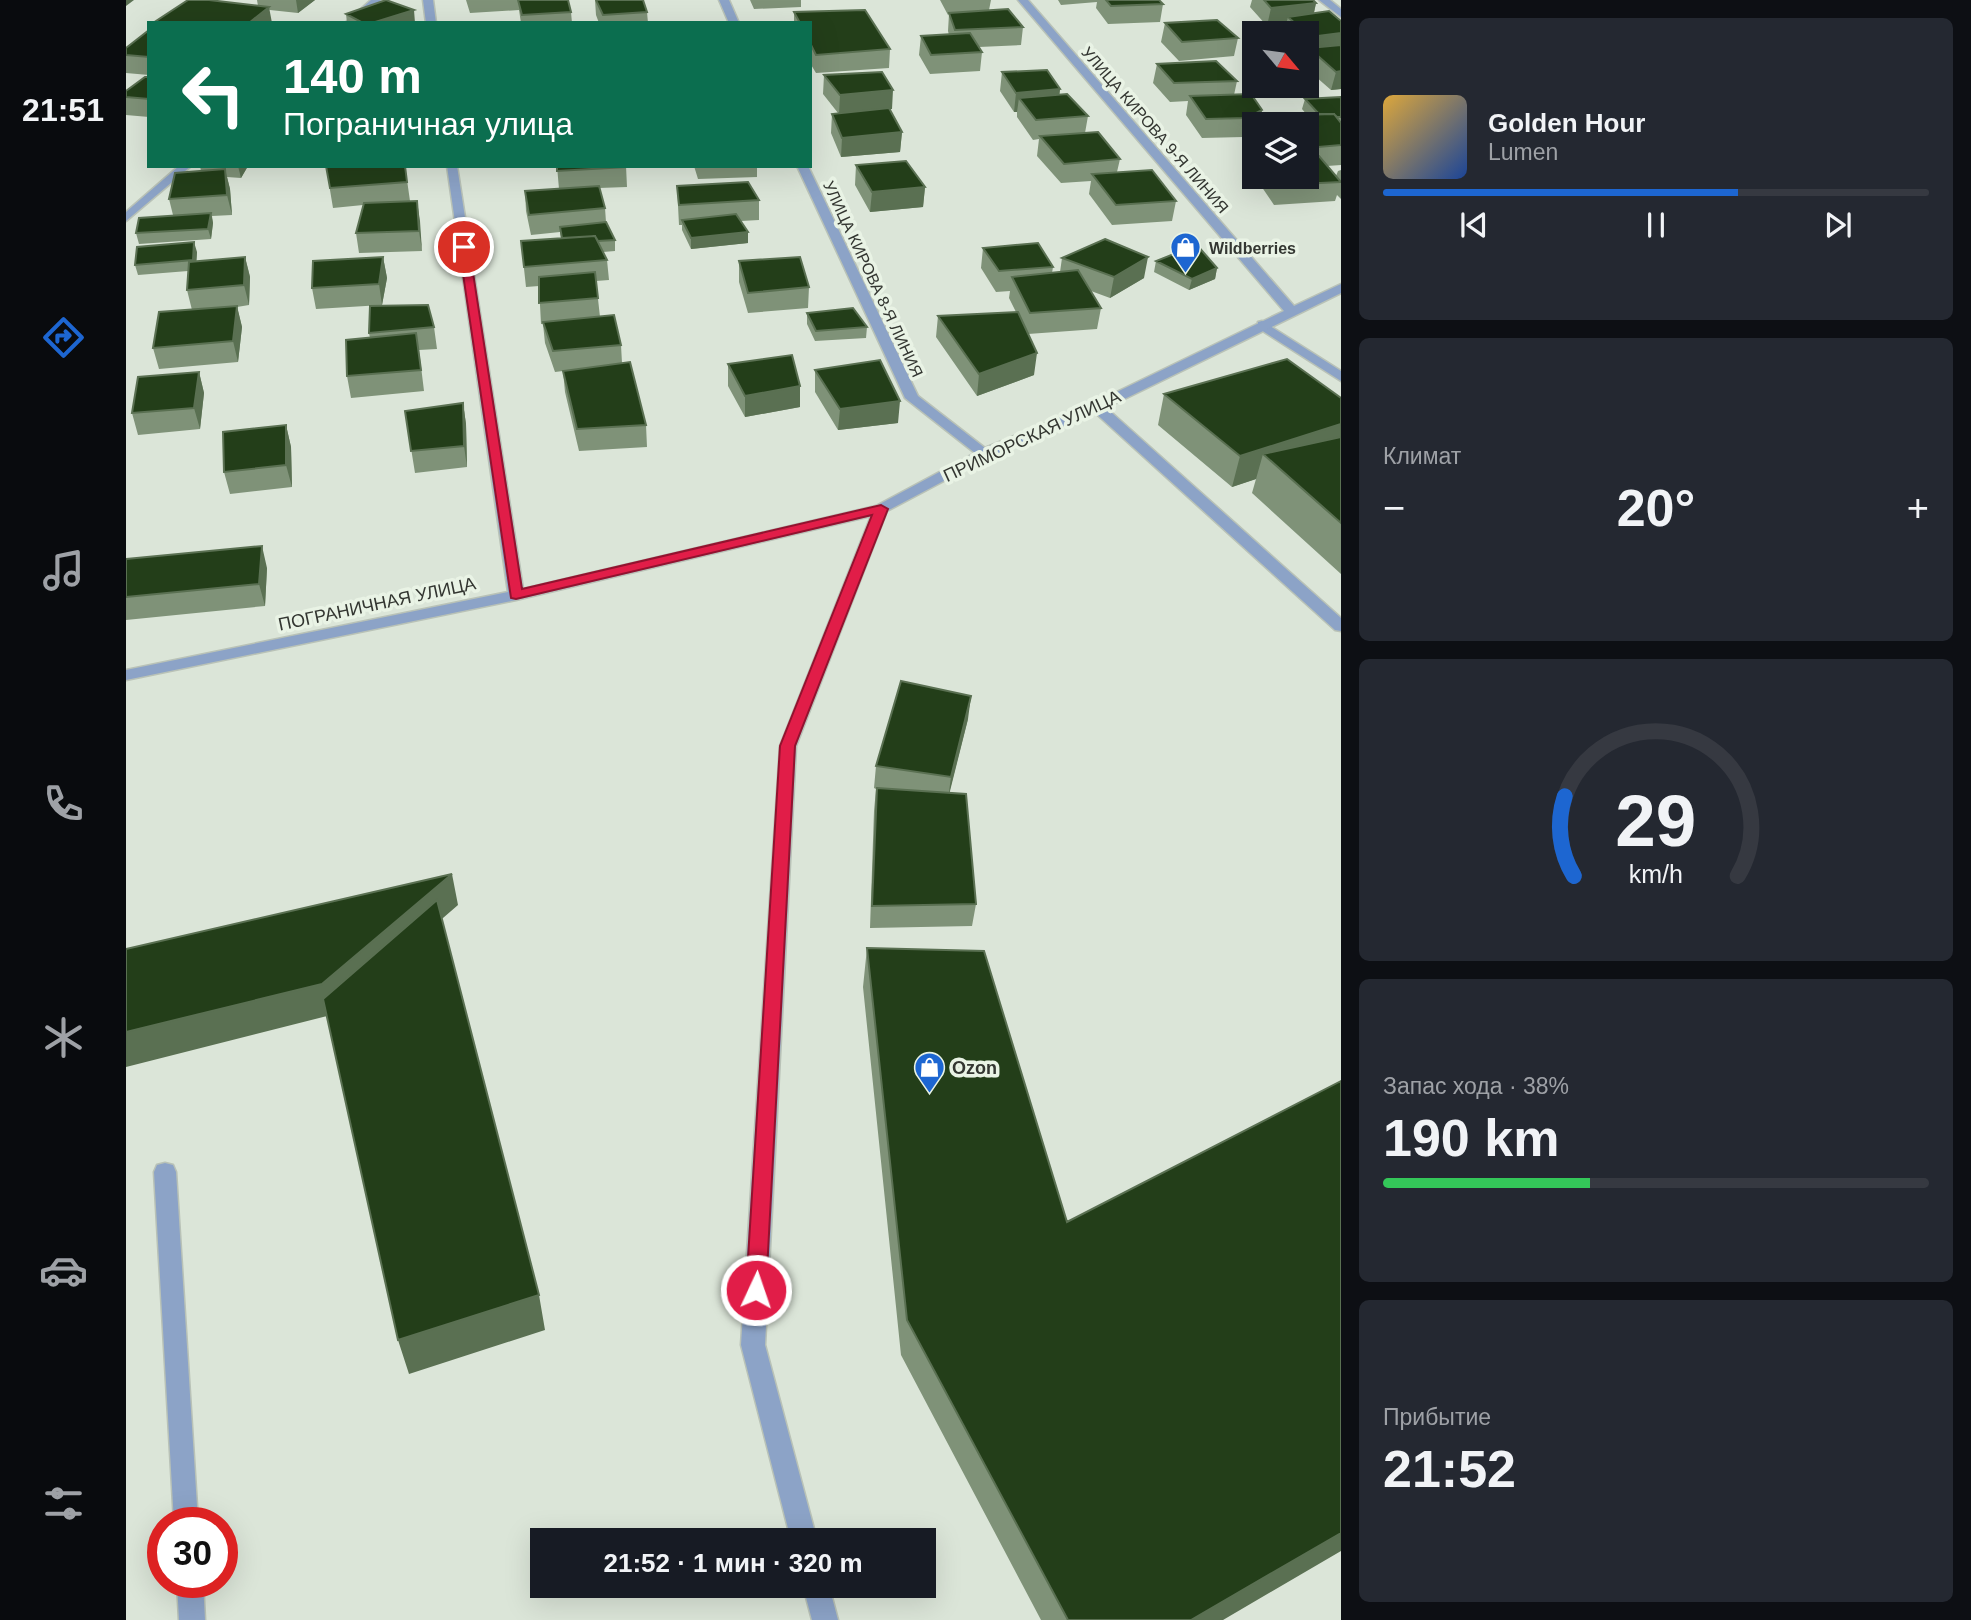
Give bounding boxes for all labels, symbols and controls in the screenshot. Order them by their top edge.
north arrow [1242,21,1320,98]
map controls [1242,21,1319,189]
street label: УЛИЦА КИРОВА 9-Я ЛИНИЯ [1078,44,1232,216]
icon: left [168,49,259,140]
text: 140 m [283,49,422,103]
text: 21:51 [22,92,104,128]
text: Пограничная улица [283,106,573,142]
text: Golden Hour [1488,108,1645,138]
button: layers [1242,112,1319,189]
text: Lumen [1488,139,1558,165]
street label: УЛИЦА КИРОВА 8-Я ЛИНИЯ [820,178,926,380]
icon: previous [1455,206,1493,244]
icon: pause [1637,206,1675,244]
icon: next [1819,206,1857,244]
pin [434,217,494,277]
icon: arrive [445,228,483,266]
shop icon: Wildberries [1169,231,1203,275]
place label: Wildberries [1209,240,1296,257]
icon: directions [39,313,88,362]
street label: ПРИМОРСКАЯ УЛИЦА [940,386,1124,486]
text: Климат [1383,443,1461,469]
text: 20° [1617,479,1695,537]
text: − [1383,487,1405,529]
text: + [1907,487,1929,529]
icon: music [39,546,88,595]
street label: ПОГРАНИЧНАЯ УЛИЦА [276,573,478,635]
icon: phone [39,779,88,828]
text: 29 [1616,780,1696,861]
text: km/h [1629,860,1683,888]
icon: climate [39,1013,88,1062]
shop icon: Ozon [912,1051,946,1095]
place label: Ozon [952,1058,997,1078]
text: Запас хода · 38% [1383,1073,1569,1099]
text: 190 km [1383,1109,1559,1167]
icon: car [39,1246,88,1295]
position arrow [719,1253,793,1327]
text: Прибытие [1383,1404,1491,1430]
text: 21:52 [1383,1440,1516,1498]
icon: filters [39,1479,88,1528]
speed limit sign: 30 [147,1507,238,1598]
text: 21:52 · 1 мин · 320 m [603,1548,863,1578]

